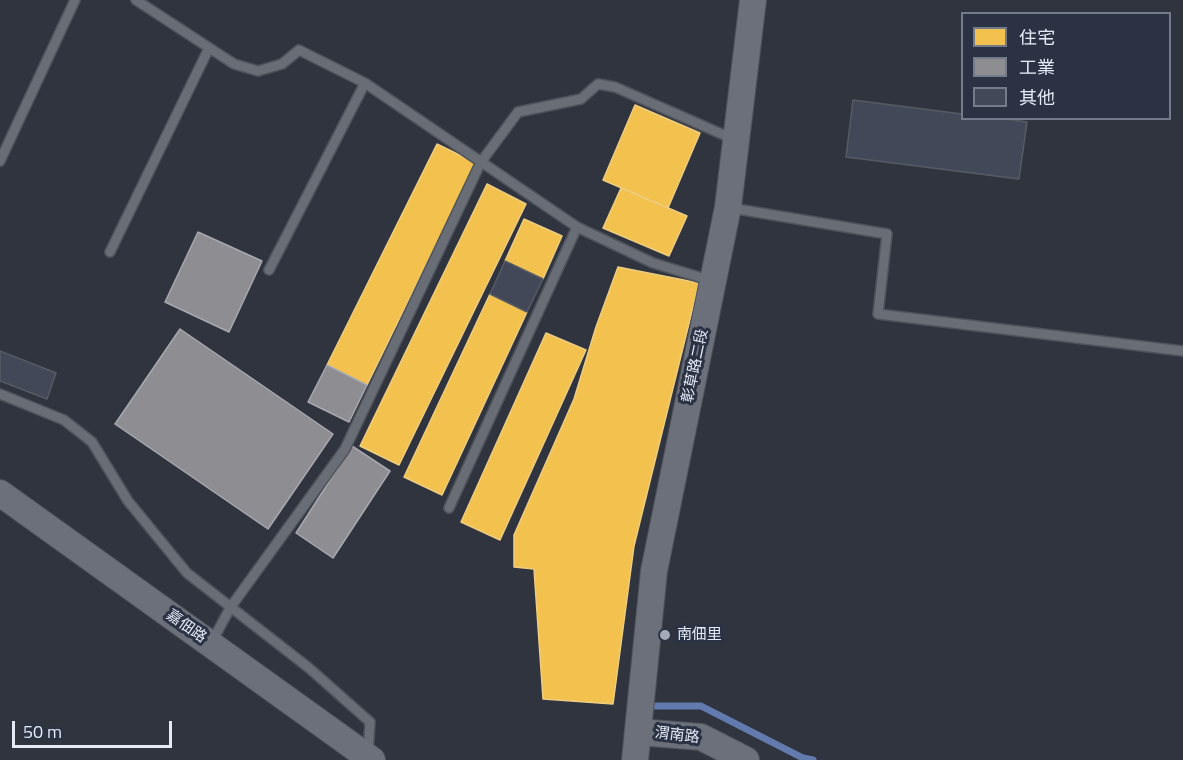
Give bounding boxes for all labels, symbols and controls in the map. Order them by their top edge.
legend [961,12,1171,120]
text: 住宅 [1019,24,1055,51]
text: 工業 [1019,54,1055,81]
text: 其他 [1019,84,1055,111]
street label: 彰草路二段 [679,327,713,405]
street label: 嘉佃路 [162,607,210,647]
place label: 南佃里 [677,626,722,644]
marker: 南佃里 [658,628,672,642]
scale bar [15,709,176,747]
text: 50 m [23,718,62,745]
street label: 渭南路 [654,724,700,748]

